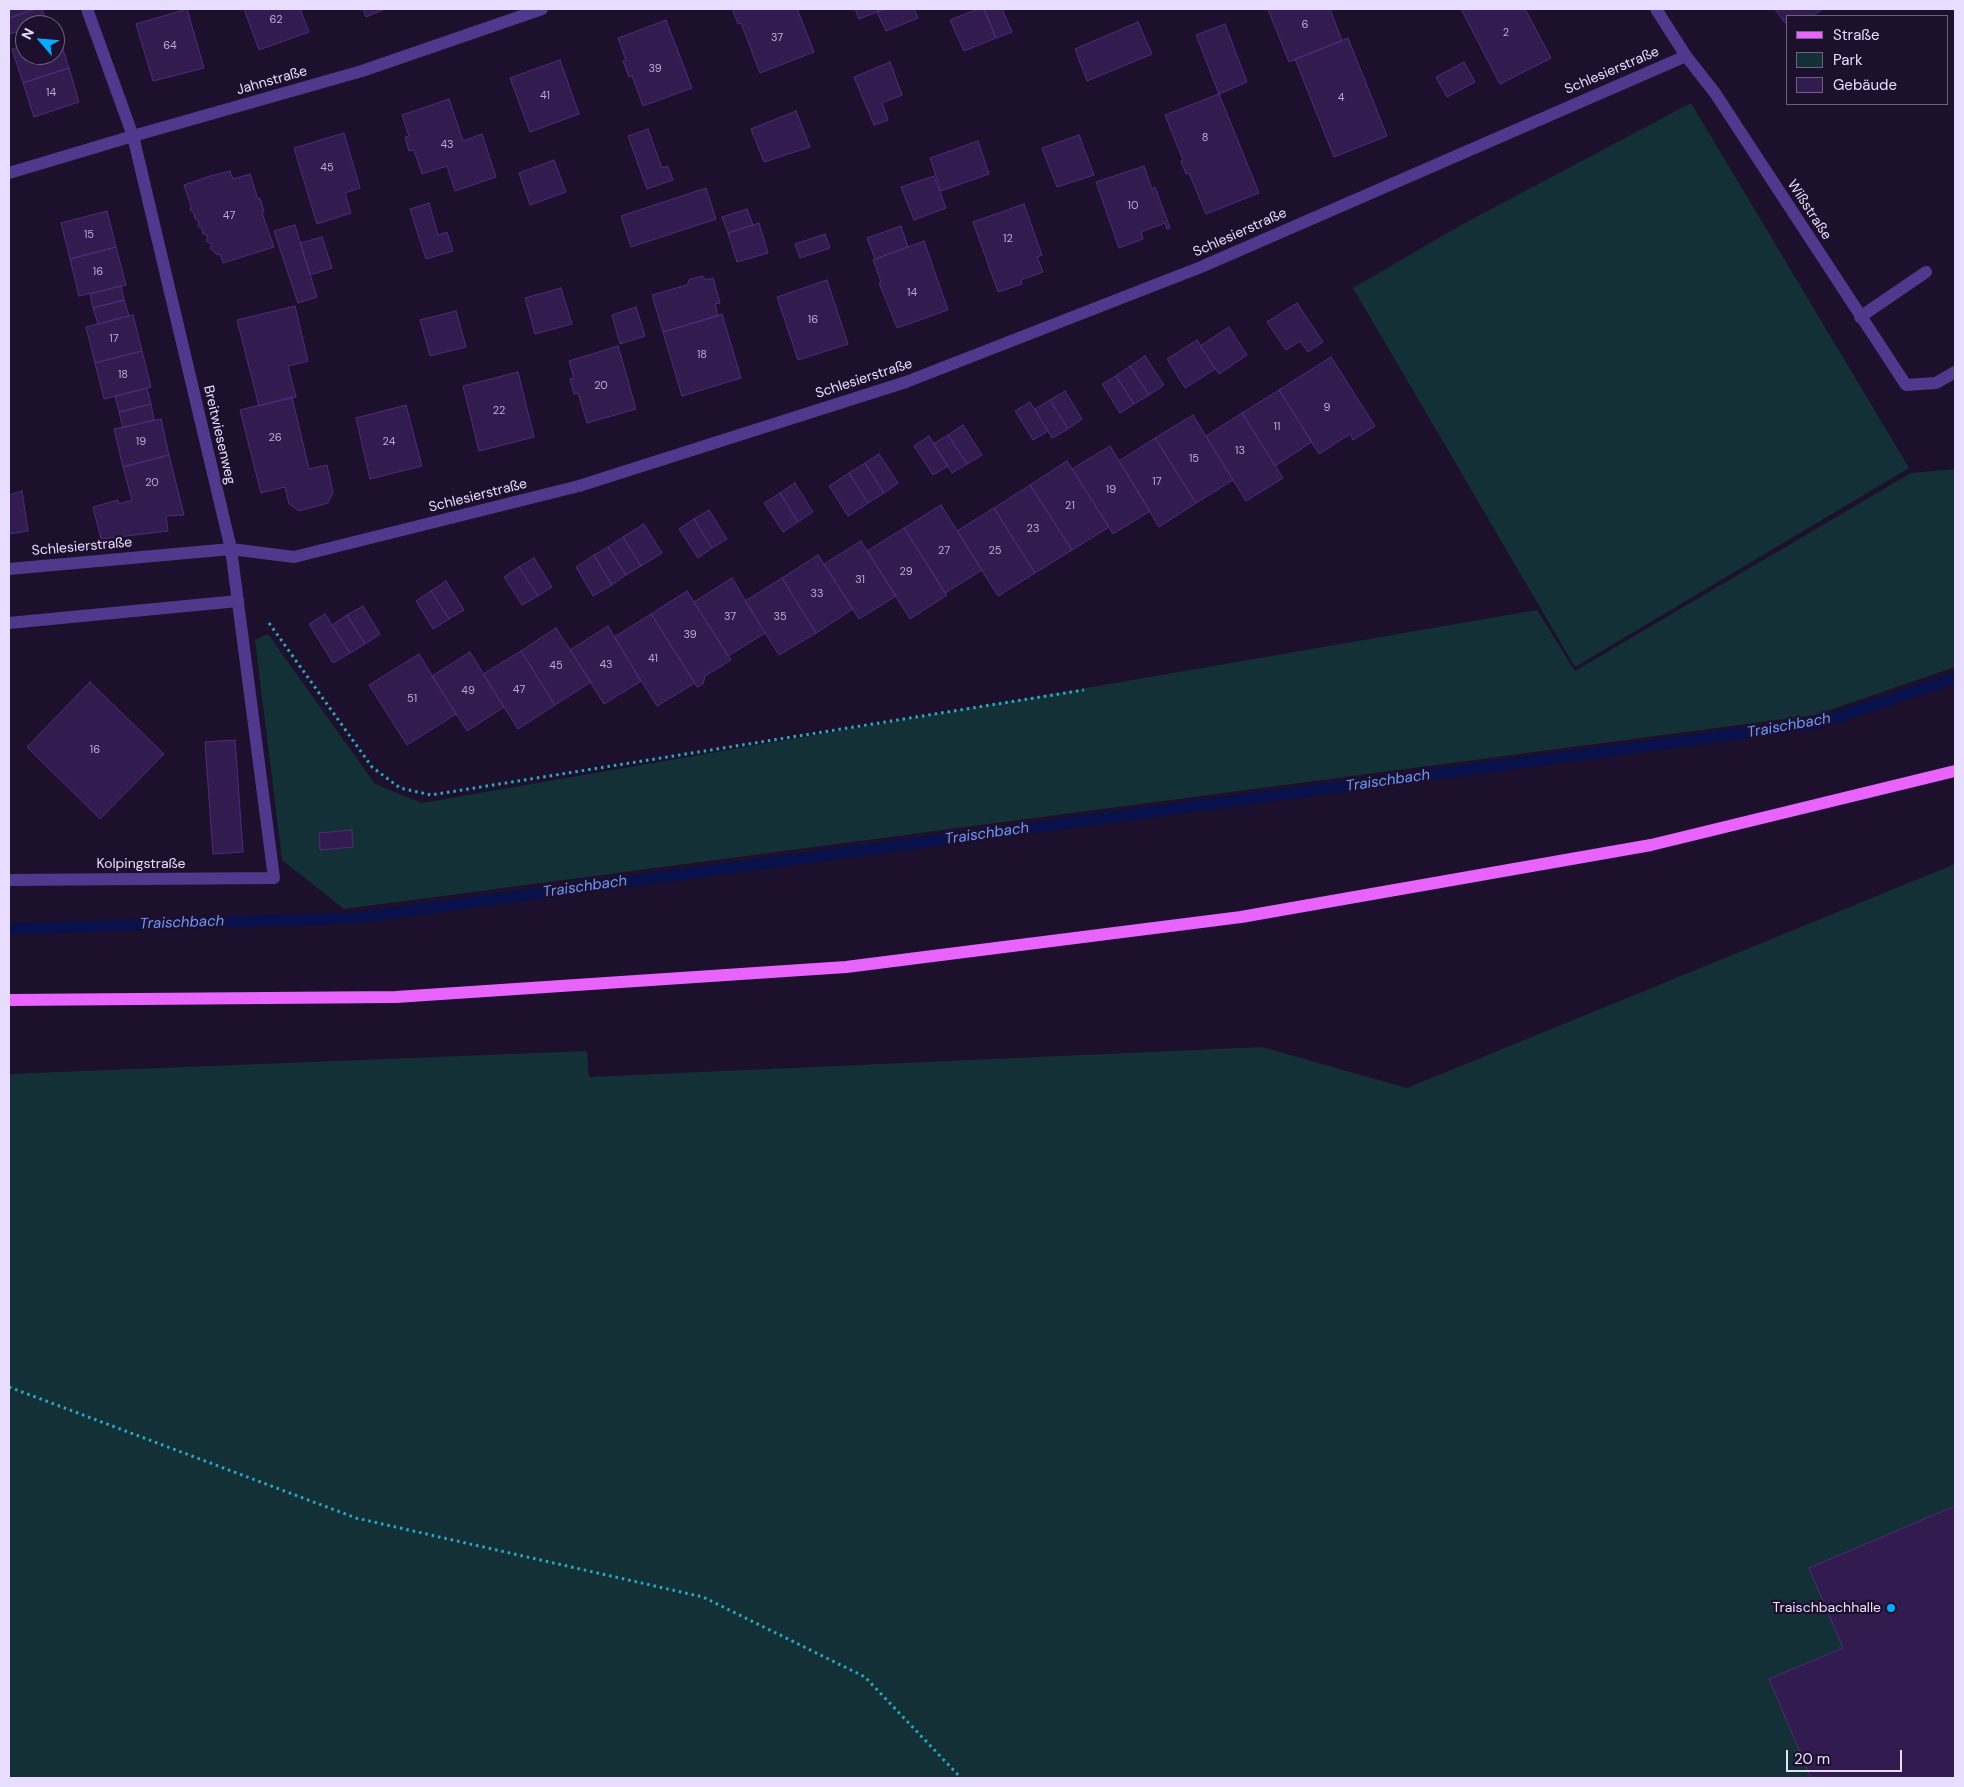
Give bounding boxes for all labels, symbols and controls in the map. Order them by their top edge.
house number: 62 [270,13,282,27]
north arrow [15,15,65,65]
legend [1786,15,1949,105]
house number: 6 [1302,18,1308,32]
text: N [17,25,38,42]
text: Straße [1833,25,1880,45]
house number: 2 [1503,26,1509,40]
house number: 37 [771,31,783,45]
house number: 64 [163,39,177,53]
street label: Schlesierstraße [1562,44,1662,98]
text: Park [1833,50,1863,70]
house number: 39 [648,62,662,76]
street label: Jahnstraße [235,63,309,99]
text: Gebäude [1833,75,1897,95]
house number: 14 [46,86,56,100]
house number: 41 [540,89,550,103]
house number: 4 [1338,91,1344,105]
house number: 8 [1202,131,1208,145]
house number: 43 [440,138,454,152]
house number: 45 [320,161,334,175]
street label: Wißstraße [1783,177,1835,243]
house number: 10 [1128,199,1138,213]
street label: Schlesierstraße [1191,205,1289,261]
house number: 47 [223,209,235,223]
house number: 15 [84,228,94,242]
house number: 12 [1003,232,1013,246]
house number: 16 [93,265,103,279]
house number: 14 [907,286,917,300]
house number: 16 [808,313,818,327]
house number: 17 [109,332,119,346]
house number: 18 [697,348,707,362]
street label: Schlesierstraße [813,355,915,403]
house number: 18 [118,368,128,382]
house number: 20 [594,379,608,393]
street label: Breitwiesenweg [199,384,239,486]
house number: 9 [1324,401,1330,415]
house number: 22 [493,404,505,418]
house number: 11 [1274,420,1280,434]
house number: 26 [268,431,282,445]
house number: 19 [136,435,146,449]
house number: 24 [383,435,395,449]
house number: 13 [1235,444,1245,458]
house number: 15 [1189,452,1199,466]
house number: 17 [1152,475,1162,489]
house number: 20 [145,476,159,490]
street label: Schlesierstraße [427,476,529,516]
house number: 19 [1106,483,1116,497]
house number: 21 [1065,499,1075,513]
house number: 23 [1027,522,1039,536]
street label: Schlesierstraße [31,534,133,560]
house number: 27 [938,544,950,558]
house number: 25 [988,544,1002,558]
house number: 29 [899,565,913,579]
house number: 31 [855,573,865,587]
house number: 33 [810,587,824,601]
house number: 37 [724,610,736,624]
house number: 35 [773,610,787,624]
house number: 39 [683,628,697,642]
house number: 41 [648,652,658,666]
house number: 43 [599,658,613,672]
house number: 45 [549,659,563,673]
house number: 47 [513,683,525,697]
house number: 49 [461,684,475,698]
house number: 51 [407,692,417,706]
water label: Traischbach [1746,710,1832,742]
house number: 16 [90,743,100,757]
water label: Traischbach [1345,766,1431,796]
water label: Traischbach [944,819,1030,849]
street label: Kolpingstraße [96,856,186,872]
water label: Traischbach [542,872,628,902]
water label: Traischbach [139,913,225,933]
place label: Traischbachhalle [1772,1600,1881,1616]
marker: Traischbachhalle [1885,1602,1897,1614]
scale bar [1789,1740,1905,1772]
text: 20 m [1794,1749,1830,1769]

